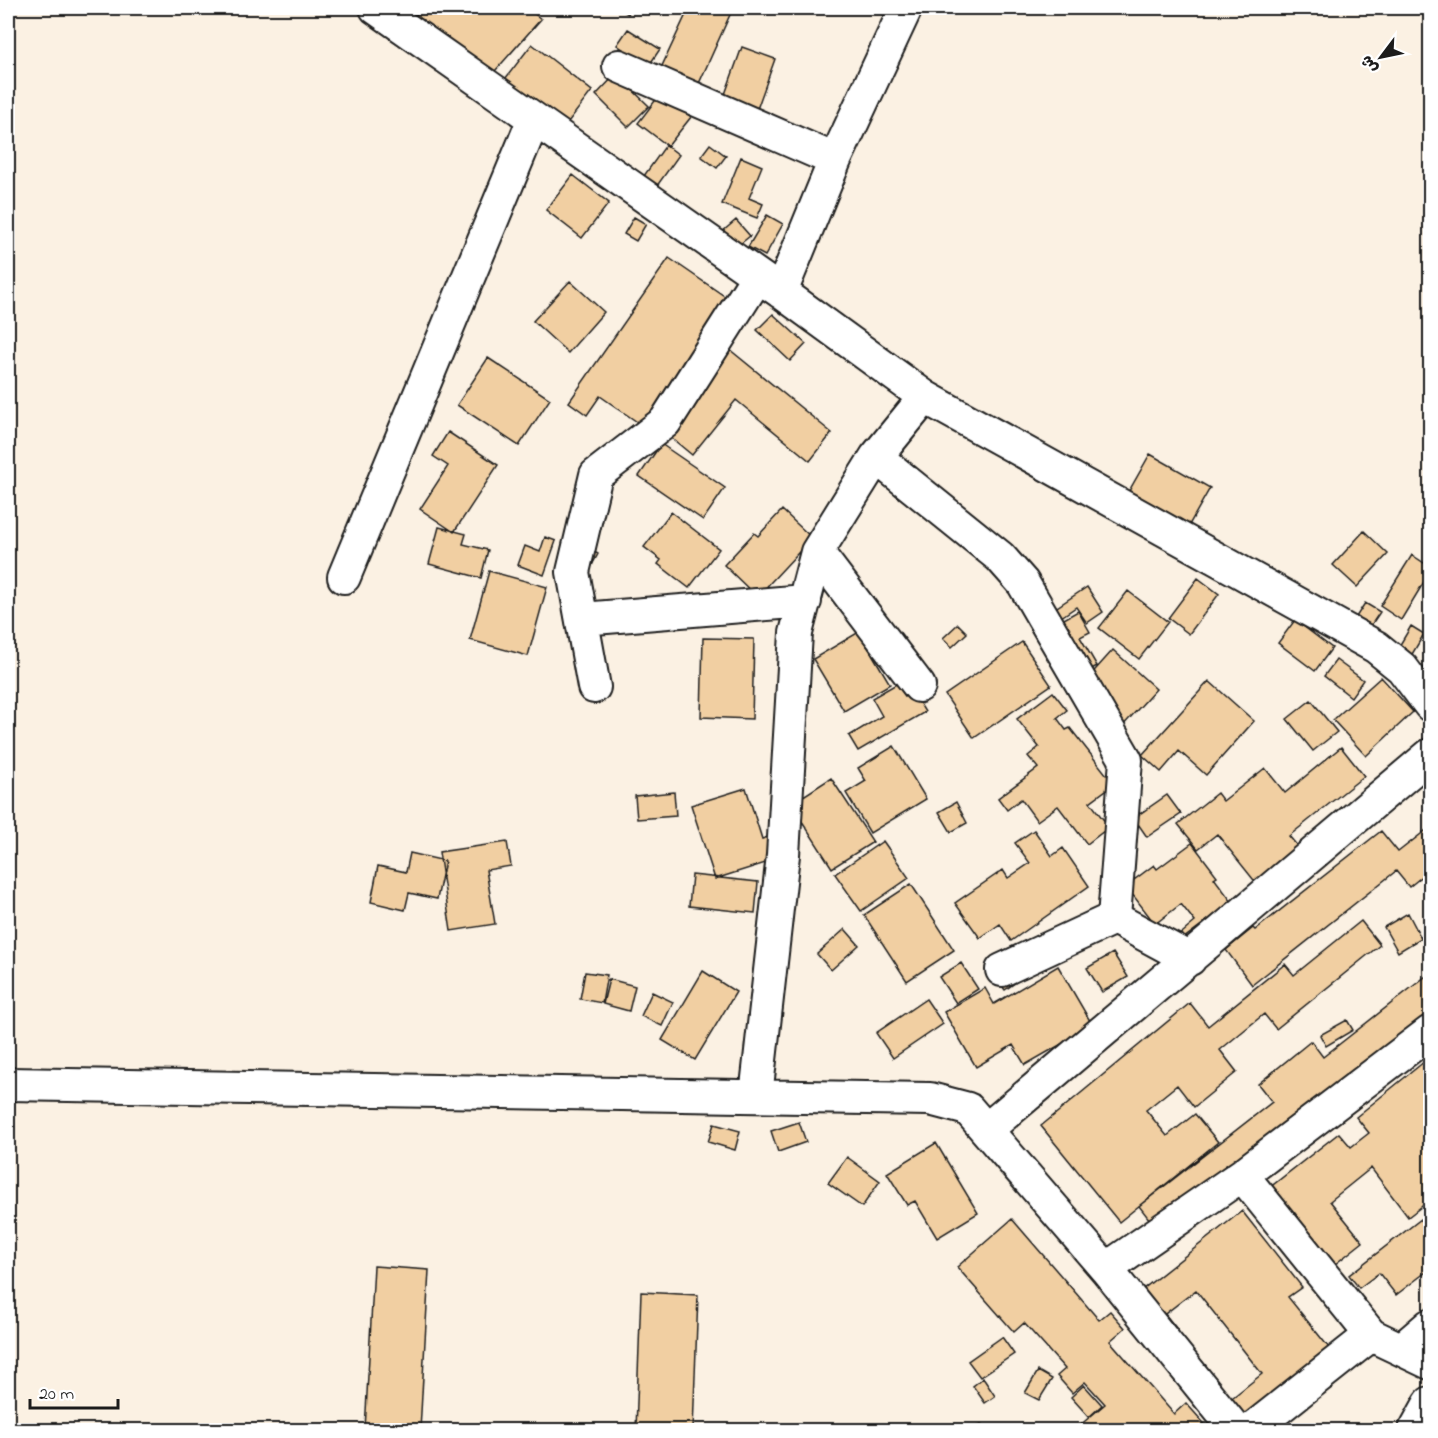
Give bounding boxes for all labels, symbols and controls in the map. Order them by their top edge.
north arrow [1351,27,1411,87]
text: ش [1355,50,1385,78]
scale bar [30,1372,118,1410]
text: 20 m [39,1382,74,1408]

